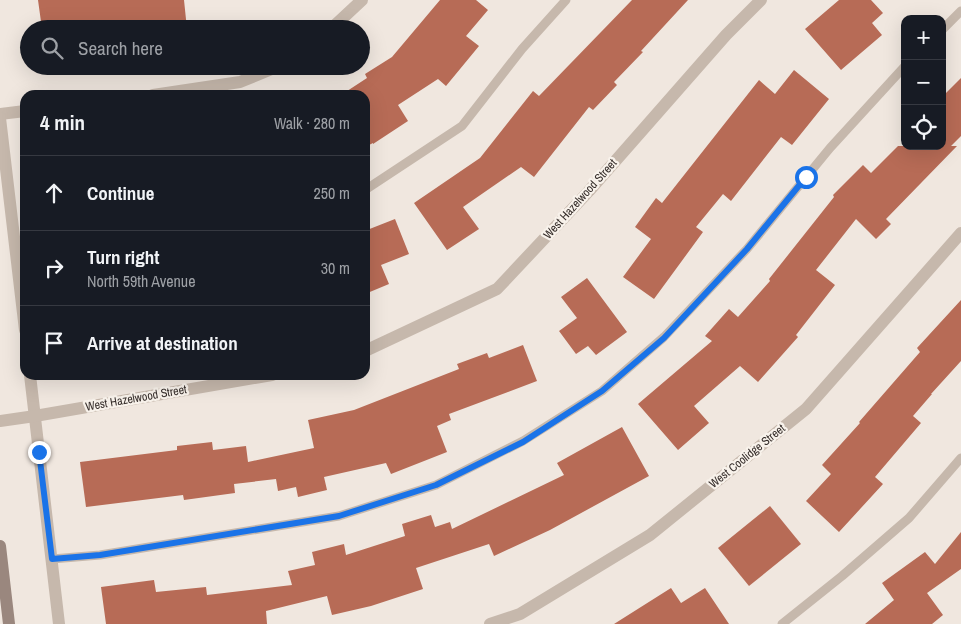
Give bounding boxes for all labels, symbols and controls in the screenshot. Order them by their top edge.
map controls [901,15,946,150]
button: + [901,15,946,60]
search box [20,20,370,75]
icon: search [38,34,66,62]
text: Search here [78,35,163,61]
button: − [901,60,946,105]
button: locate [901,105,946,150]
text: 4 min [40,108,85,137]
text: Walk · 280 m [274,112,350,134]
street label: West Hazelwood Street [540,155,620,242]
route start [795,166,818,189]
icon: ahead [40,179,68,207]
text: Continue [87,180,155,206]
text: 250 m [314,182,350,204]
text: Turn right [87,244,159,270]
icon: right [40,254,68,282]
text: 30 m [321,257,350,279]
text: North 59th Avenue [87,270,195,292]
icon: arrive [40,329,68,357]
text: Arrive at destination [87,330,238,356]
street label: West Hazelwood Street [84,381,188,415]
street label: West Coolidge Street [706,420,789,492]
route end [28,441,51,464]

